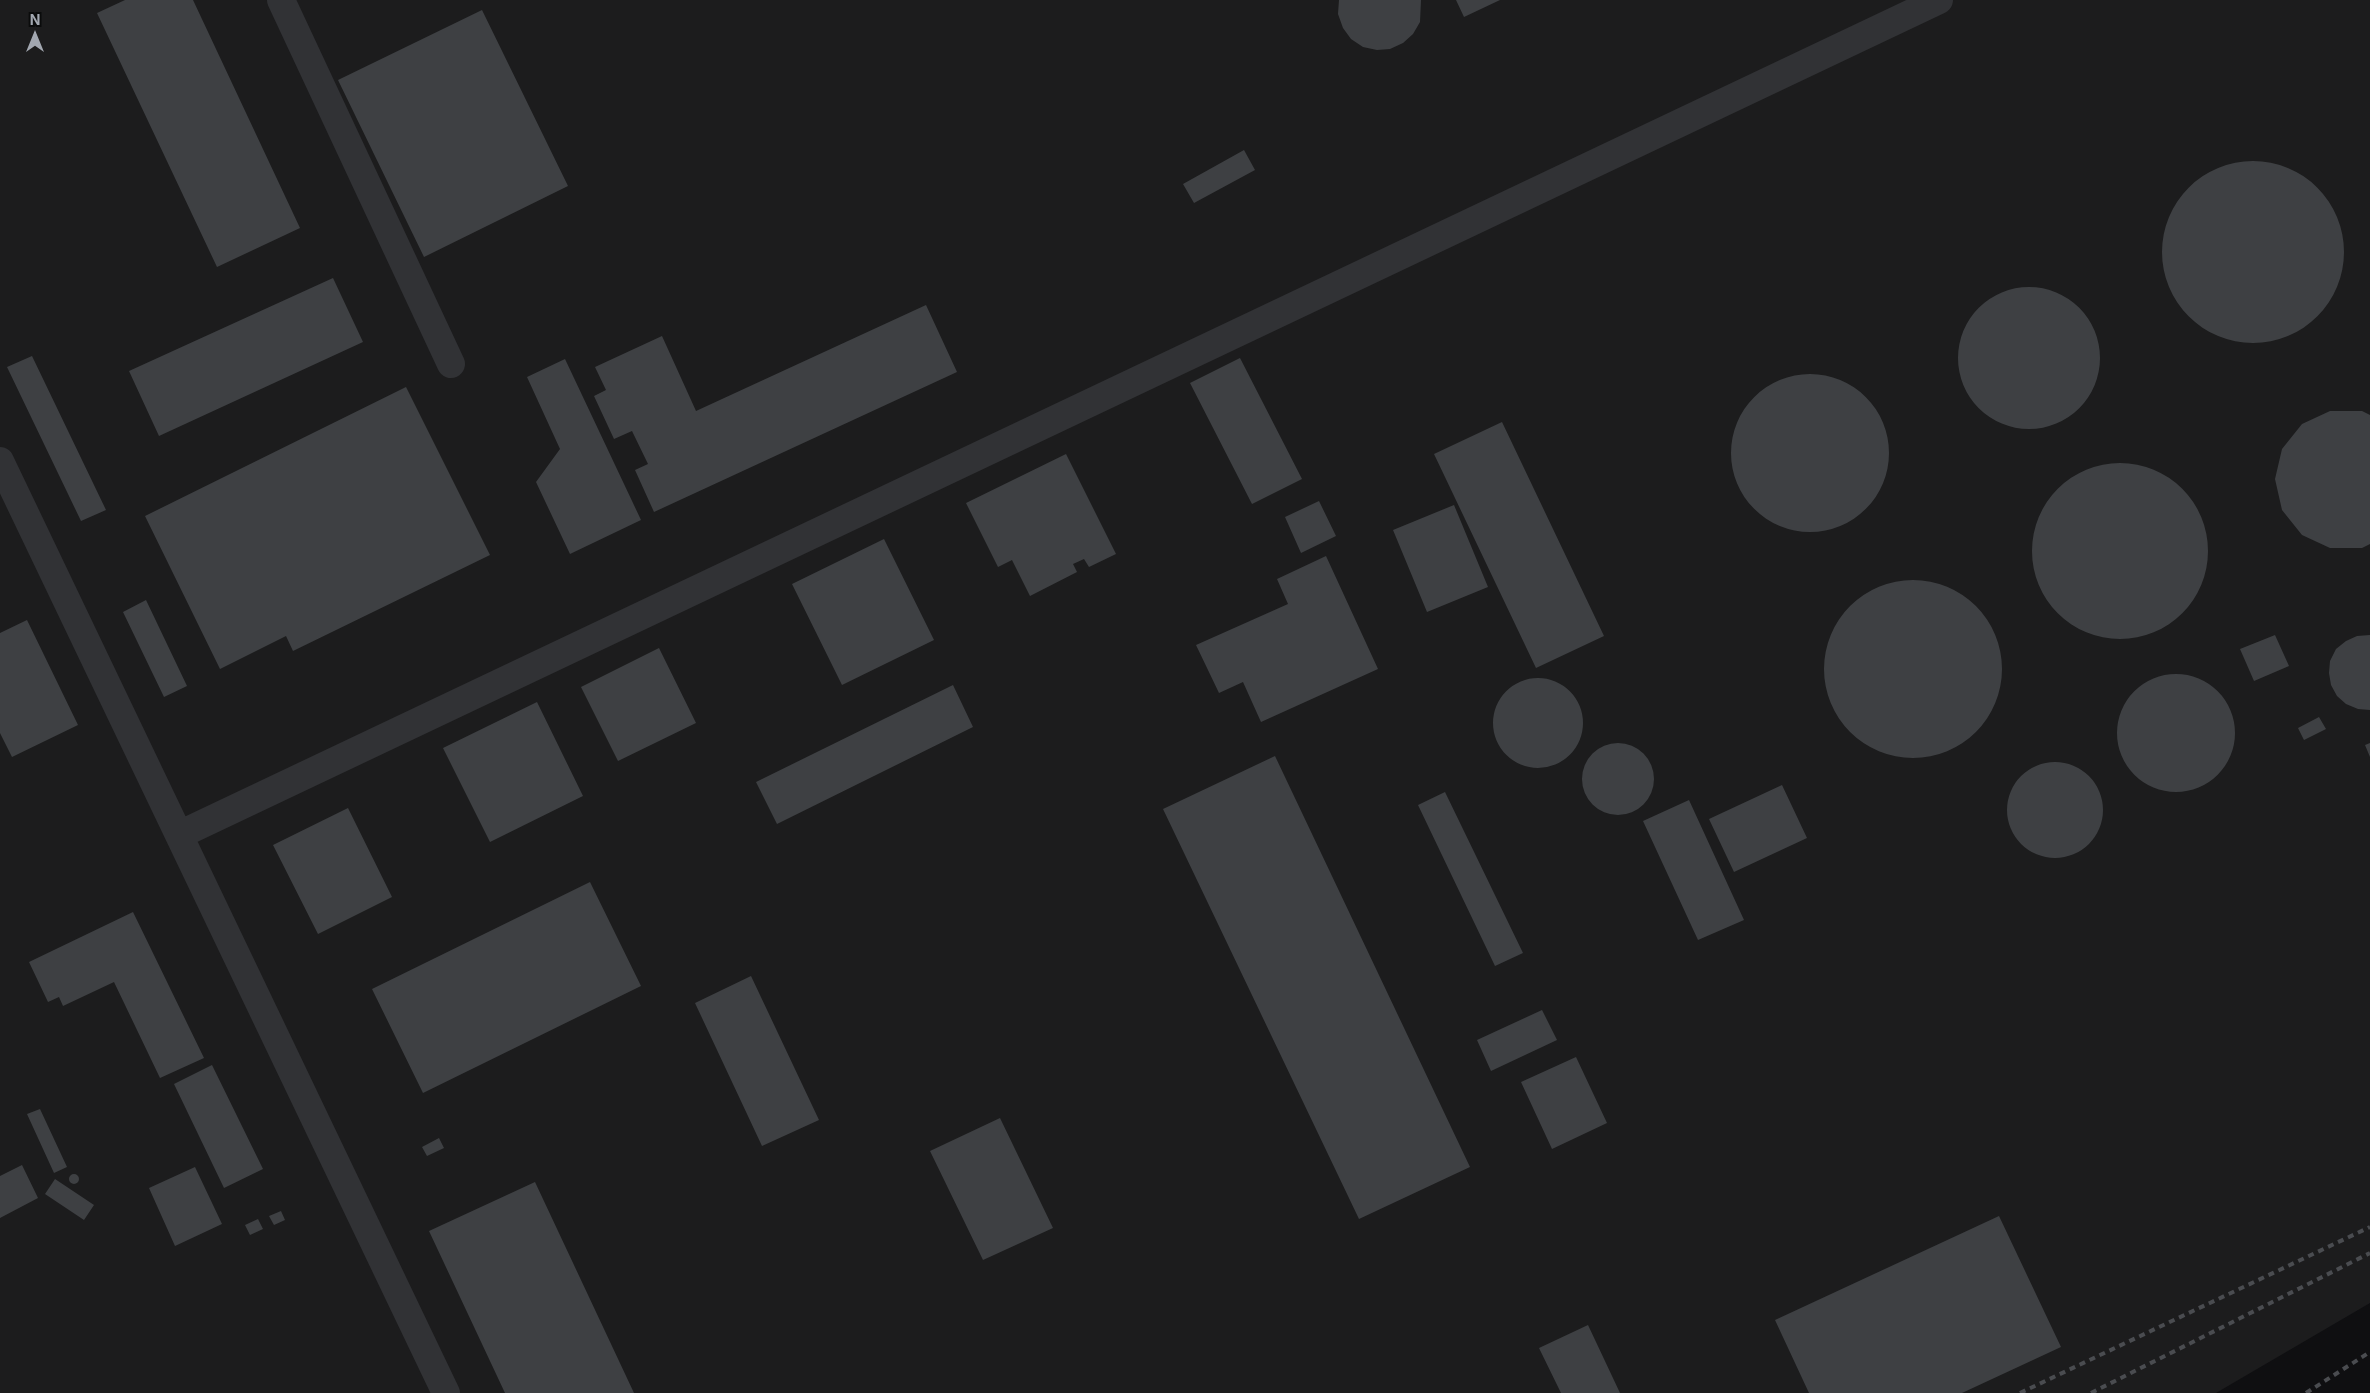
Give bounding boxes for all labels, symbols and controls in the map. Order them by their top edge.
north arrow [10,10,60,60]
text: N [30,11,40,28]

